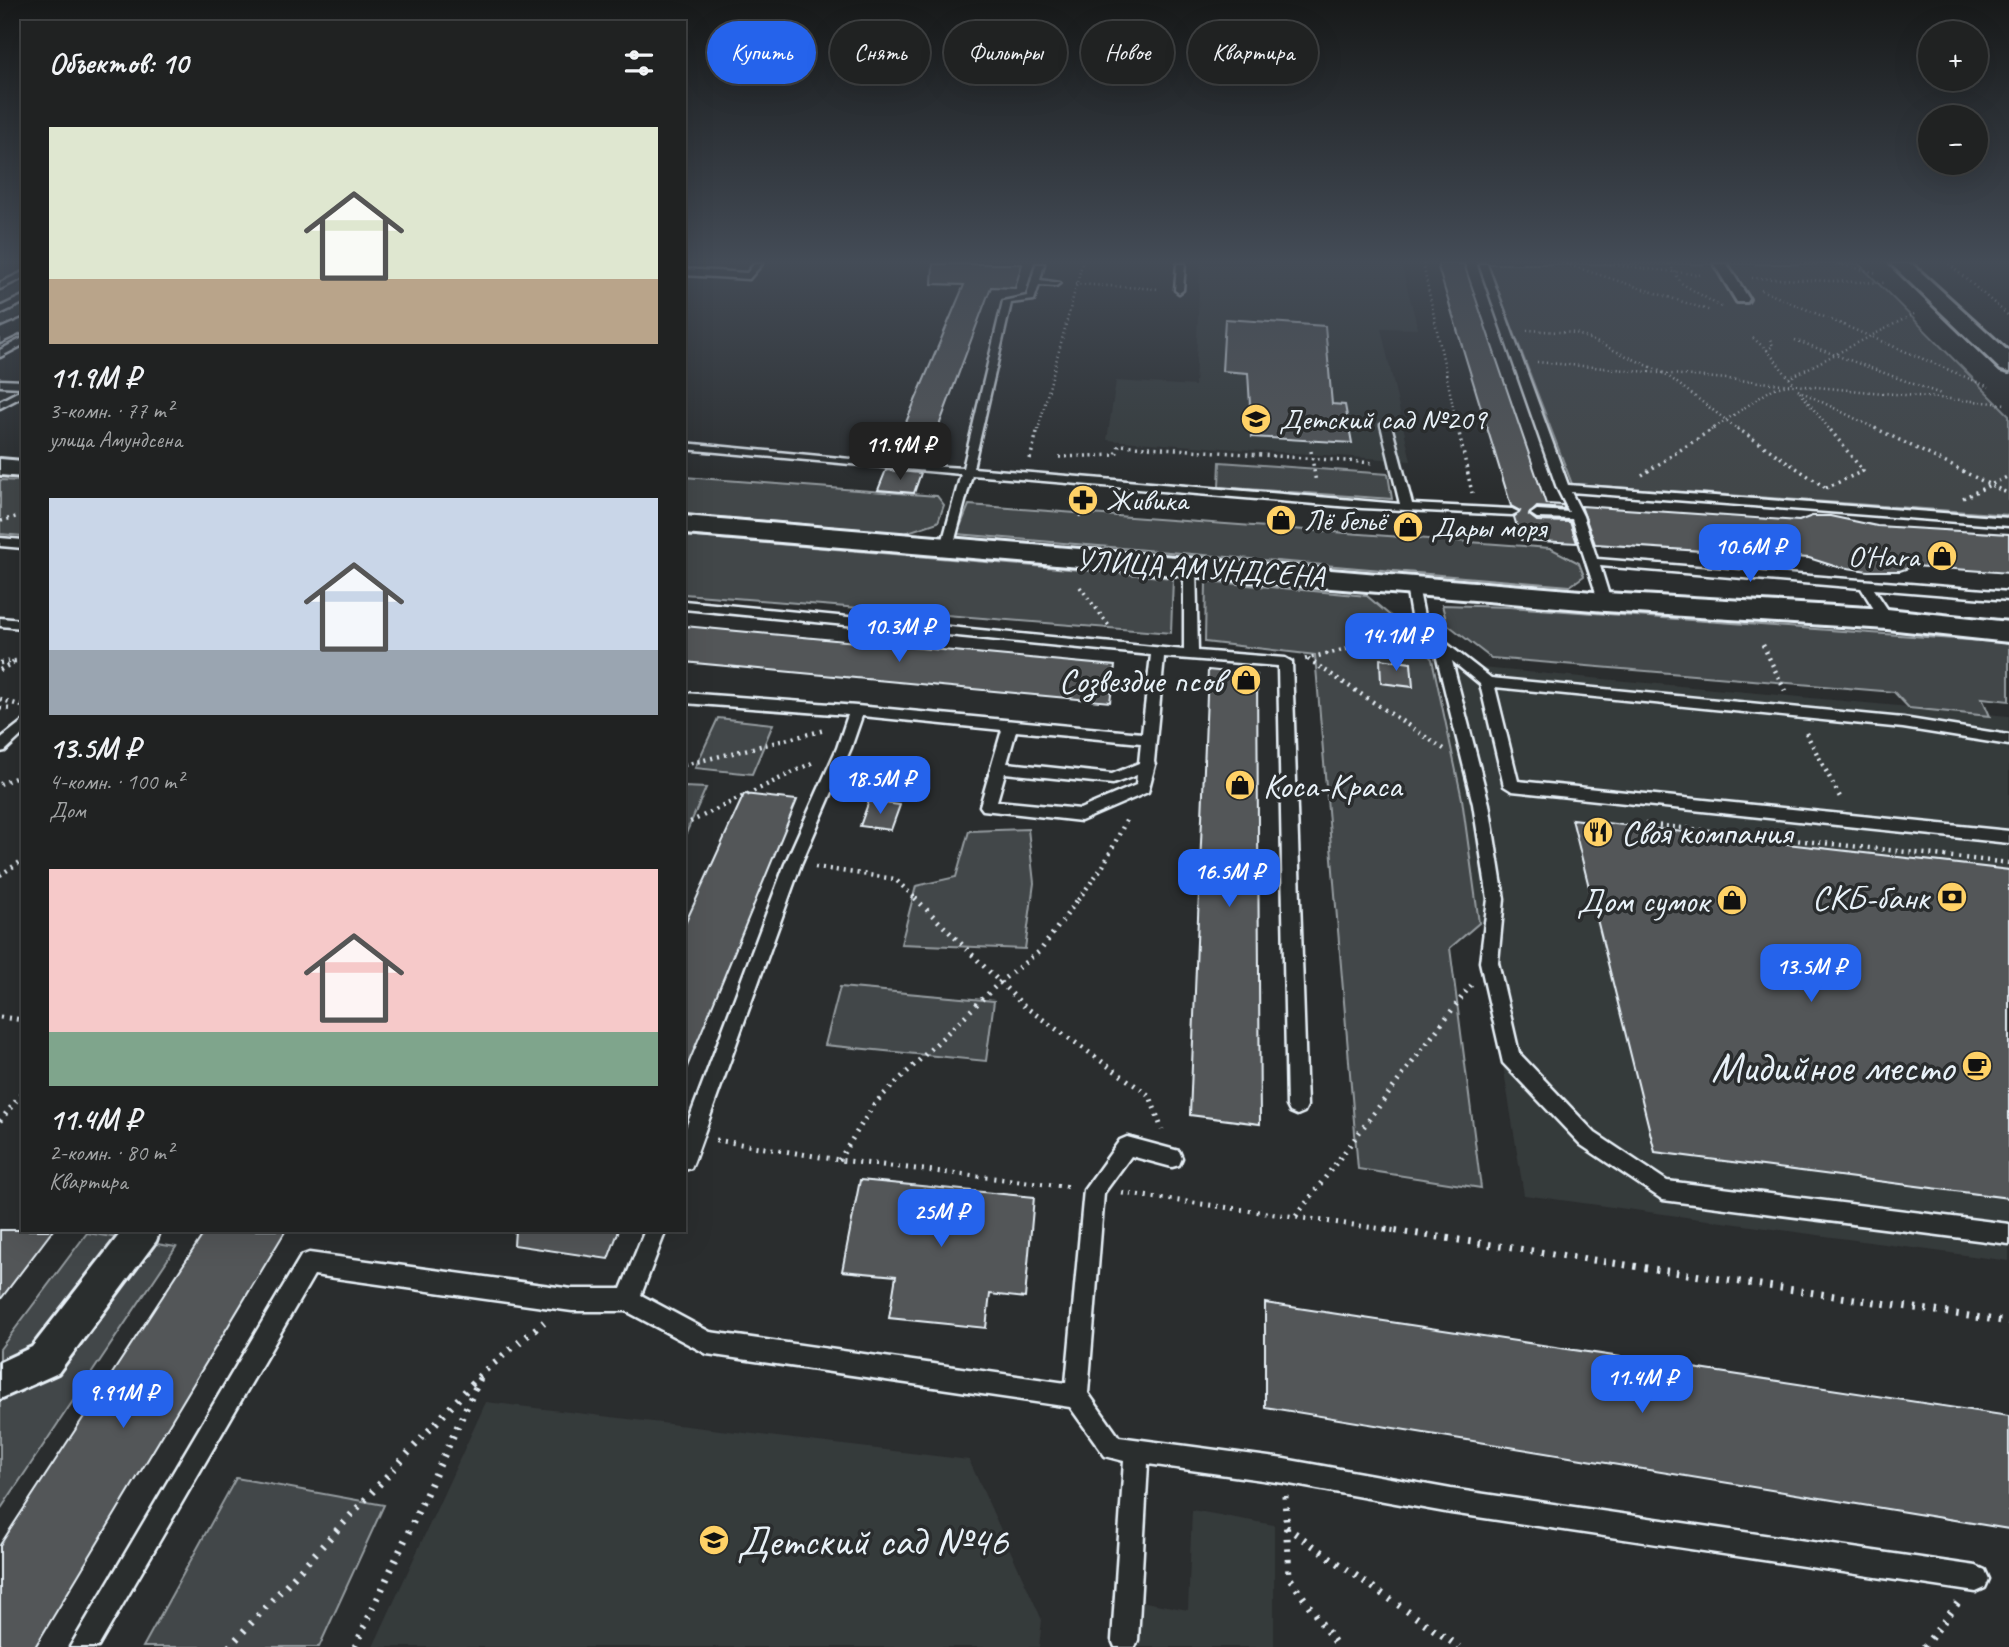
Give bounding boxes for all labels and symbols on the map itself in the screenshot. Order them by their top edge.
place label: Детский сад №209 [1279,400,1489,438]
school or university icon: Детский сад №209 [1239,402,1273,436]
pin: 11.9M ₽ [835,422,965,482]
place label: Живика [1106,481,1190,519]
pharmacy icon: Живика [1066,483,1100,517]
place label: Лё бельё [1304,501,1390,539]
shop icon: Лё бельё [1264,503,1298,537]
place label: Дары моря [1431,508,1549,546]
shop icon: Дары моря [1391,510,1425,544]
pin: 10.6M ₽ [1685,524,1815,584]
place label: O'Hara [1848,537,1921,575]
shop icon: O'Hara [1925,539,1959,573]
street label: УЛИЦА АМУНДСЕНА [1075,540,1327,596]
pin: 10.3M ₽ [834,604,964,664]
pin: 14.1M ₽ [1331,614,1461,673]
place label: Созвездие псов [1059,658,1231,703]
shop icon: Созвездие псов [1229,663,1263,697]
pin: 18.5M ₽ [815,756,945,816]
place label: Коса-Краса [1263,763,1403,808]
shop icon: Коса-Краса [1223,768,1257,802]
place label: Своя компания [1621,810,1795,855]
restaurant icon: Своя компания [1581,815,1615,849]
pin: 16.5M ₽ [1164,850,1294,909]
place label: СКБ-банк [1812,875,1931,920]
place label: Дом сумок [1577,878,1712,923]
bank icon: СКБ-банк [1935,880,1969,914]
shop icon: Дом сумок [1715,883,1749,917]
pin: 13.5M ₽ [1746,944,1876,1004]
place label: Мидийное место [1711,1041,1956,1094]
cafe icon: Мидийное место [1960,1049,1994,1083]
pin: 25M ₽ [892,1190,990,1249]
pin: 11.4M ₽ [1577,1356,1707,1415]
pin: 9.91M ₽ [58,1370,188,1430]
place label: Детский сад №46 [737,1515,1009,1568]
school or university icon: Детский сад №46 [697,1523,731,1557]

